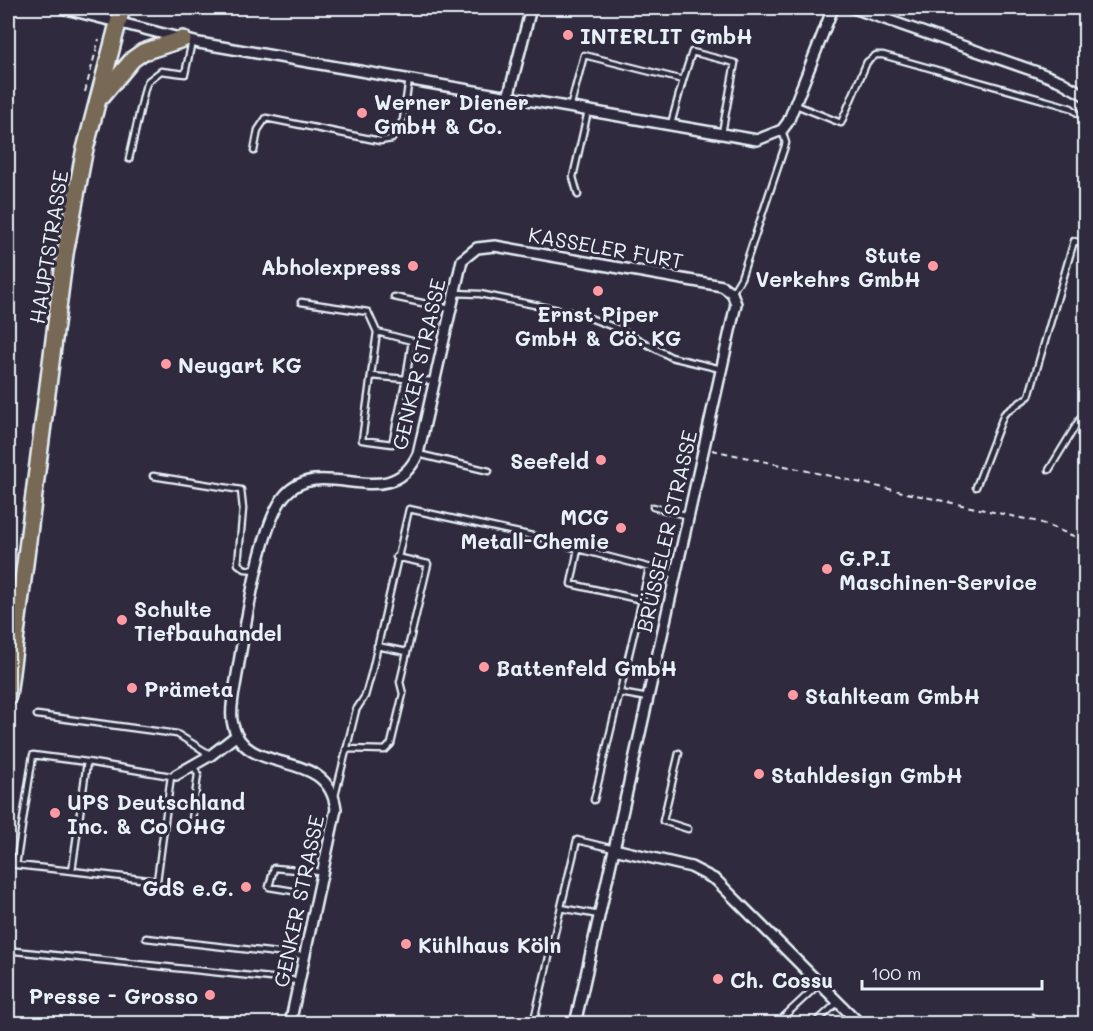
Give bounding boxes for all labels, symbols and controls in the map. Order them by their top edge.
place label: INTERLIT GmbH [580,22,753,49]
marker: INTERLIT GmbH [561,28,575,42]
place label: Werner Diener GmbH & Co. [374,88,529,139]
marker: Werner Diener GmbH & Co. [355,106,369,120]
street label: HAUPTSTRASSE [23,168,73,326]
street label: KASSELER FURT [526,220,686,274]
place label: Stute Verkehrs GmbH [755,241,921,292]
place label: Abholexpress [261,253,401,280]
marker: Abholexpress [406,259,420,273]
marker: Stute Verkehrs GmbH [926,259,940,273]
street label: GENKER STRASSE [385,276,451,452]
marker: Ernst Piper GmbH & Cö. KG [591,284,605,298]
place label: Ernst Piper GmbH & Cö. KG [515,300,681,351]
place label: Neugart KG [178,351,302,378]
marker: Neugart KG [159,357,173,371]
street label: BRÜSSELER STRASSE [630,427,702,635]
place label: Seefeld [510,447,589,474]
marker: Seefeld [594,453,608,467]
place label: MCG Metall-Chemie [460,503,609,554]
marker: MCG Metall-Chemie [614,521,628,535]
place label: G.P.I Maschinen-Service [839,544,1037,595]
marker: G.P.I Maschinen-Service [820,562,834,576]
place label: Schulte Tiefbauhandel [134,595,282,646]
marker: Schulte Tiefbauhandel [115,613,129,627]
place label: Battenfeld GmbH [496,654,677,681]
marker: Battenfeld GmbH [477,660,491,674]
place label: Prämeta [144,675,234,702]
marker: Prämeta [125,681,139,695]
place label: Stahlteam GmbH [805,682,980,709]
marker: Stahlteam GmbH [786,688,800,702]
place label: Stahldesign GmbH [771,761,963,788]
marker: Stahldesign GmbH [752,767,766,781]
place label: UPS Deutschland Inc. & Co OHG [67,788,245,839]
marker: UPS Deutschland Inc. & Co OHG [48,806,62,820]
street label: GENKER STRASSE [267,812,329,990]
place label: GdS e.G. [142,874,234,901]
marker: GdS e.G. [239,880,253,894]
place label: Kühlhaus Köln [418,931,561,958]
marker: Kühlhaus Köln [399,937,413,951]
scale bar [862,953,1042,991]
text: 100 m [871,961,921,985]
place label: Ch. Cossu [730,966,833,993]
marker: Ch. Cossu [711,972,725,986]
place label: Presse - Grosso [29,982,198,1009]
marker: Presse - Grosso [203,988,217,1002]

